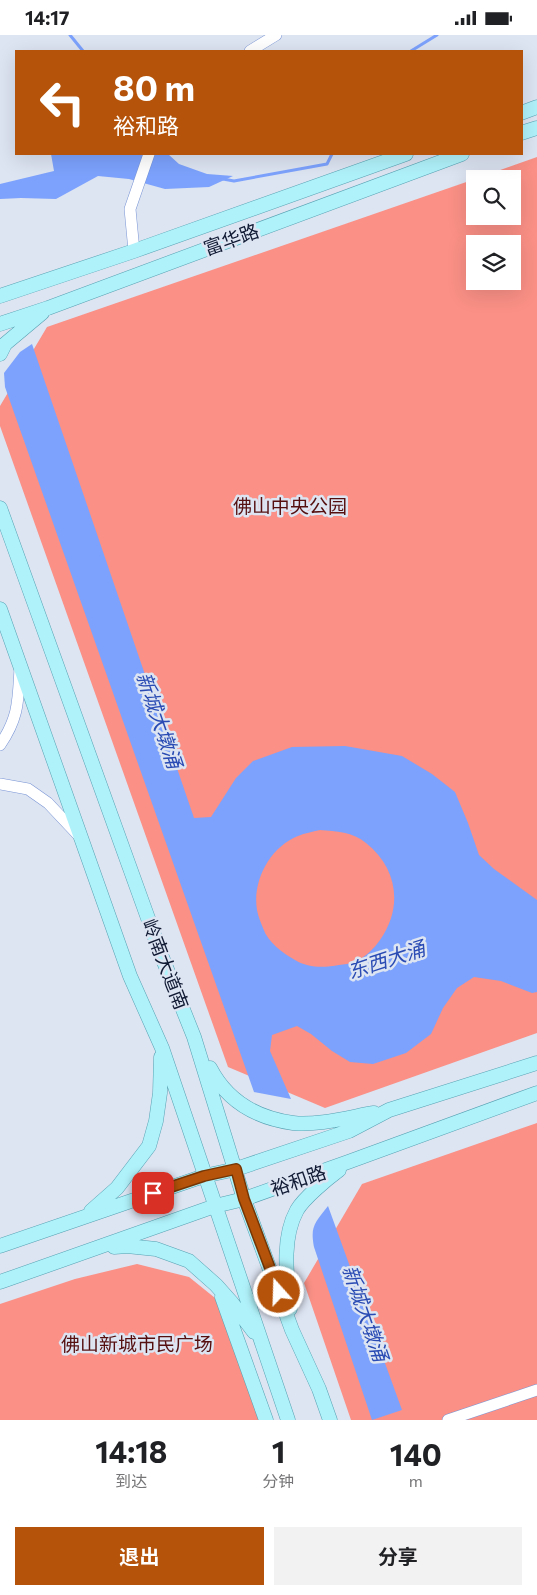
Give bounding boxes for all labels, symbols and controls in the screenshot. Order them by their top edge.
text: 14:17 [25,6,69,29]
text: 80 m [113,65,195,108]
icon: left [30,70,95,135]
text: 裕和路 [113,112,179,139]
map controls [466,170,521,290]
button: search [466,170,521,225]
street label: 富华路 [200,218,262,260]
button: layers [466,235,521,290]
park label: 佛山中央公园 [233,494,347,517]
water label: 新城大墩涌 [132,669,188,773]
street label: 岭南大道南 [138,916,194,1012]
water label: 东西大涌 [344,935,430,983]
street label: 裕和路 [267,1160,329,1200]
pin [132,1172,174,1214]
icon: arrive [139,1179,167,1207]
water label: 新城大墩涌 [338,1262,394,1366]
position arrow [252,1265,304,1317]
park label: 佛山新城市民广场 [61,1332,213,1355]
text: 14:18 [95,1432,167,1469]
text: 1 [272,1432,285,1469]
text: 140 [390,1435,442,1472]
text: 到达 [115,1471,147,1490]
text: 分钟 [263,1471,295,1490]
text: m [409,1471,423,1490]
button: 退出 [15,1527,264,1585]
button: 分享 [274,1527,522,1585]

